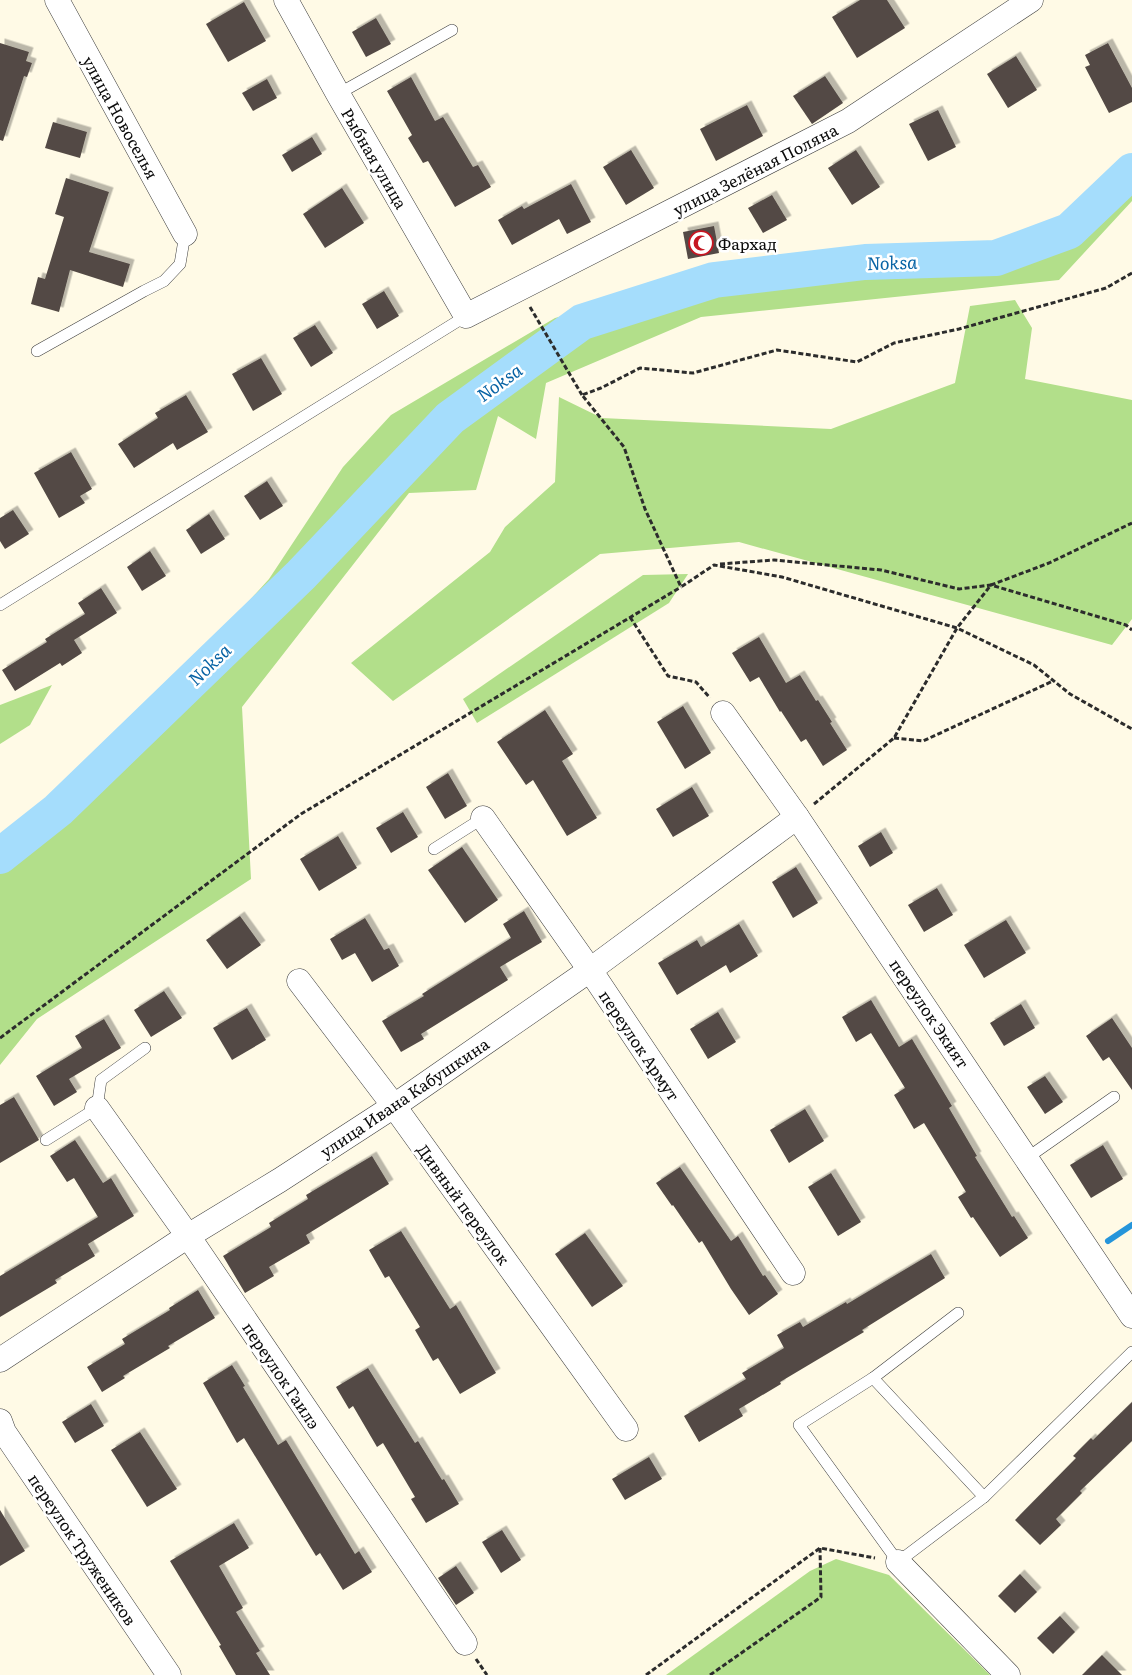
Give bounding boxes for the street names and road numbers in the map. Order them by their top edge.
street label: улица Новоселья [77,51,165,183]
street label: Рыбная улица [336,103,414,213]
street label: улица Зелёная Поляна [668,117,842,221]
street label: переулок Экият [884,953,976,1073]
street label: переулок Армут [594,985,686,1105]
street label: улица Ивана Кабушкина [315,1031,494,1163]
street label: Дивный переулок [412,1139,516,1270]
street label: переулок Гаилэ [237,1317,327,1433]
street label: переулок Тружеников [23,1468,143,1630]

